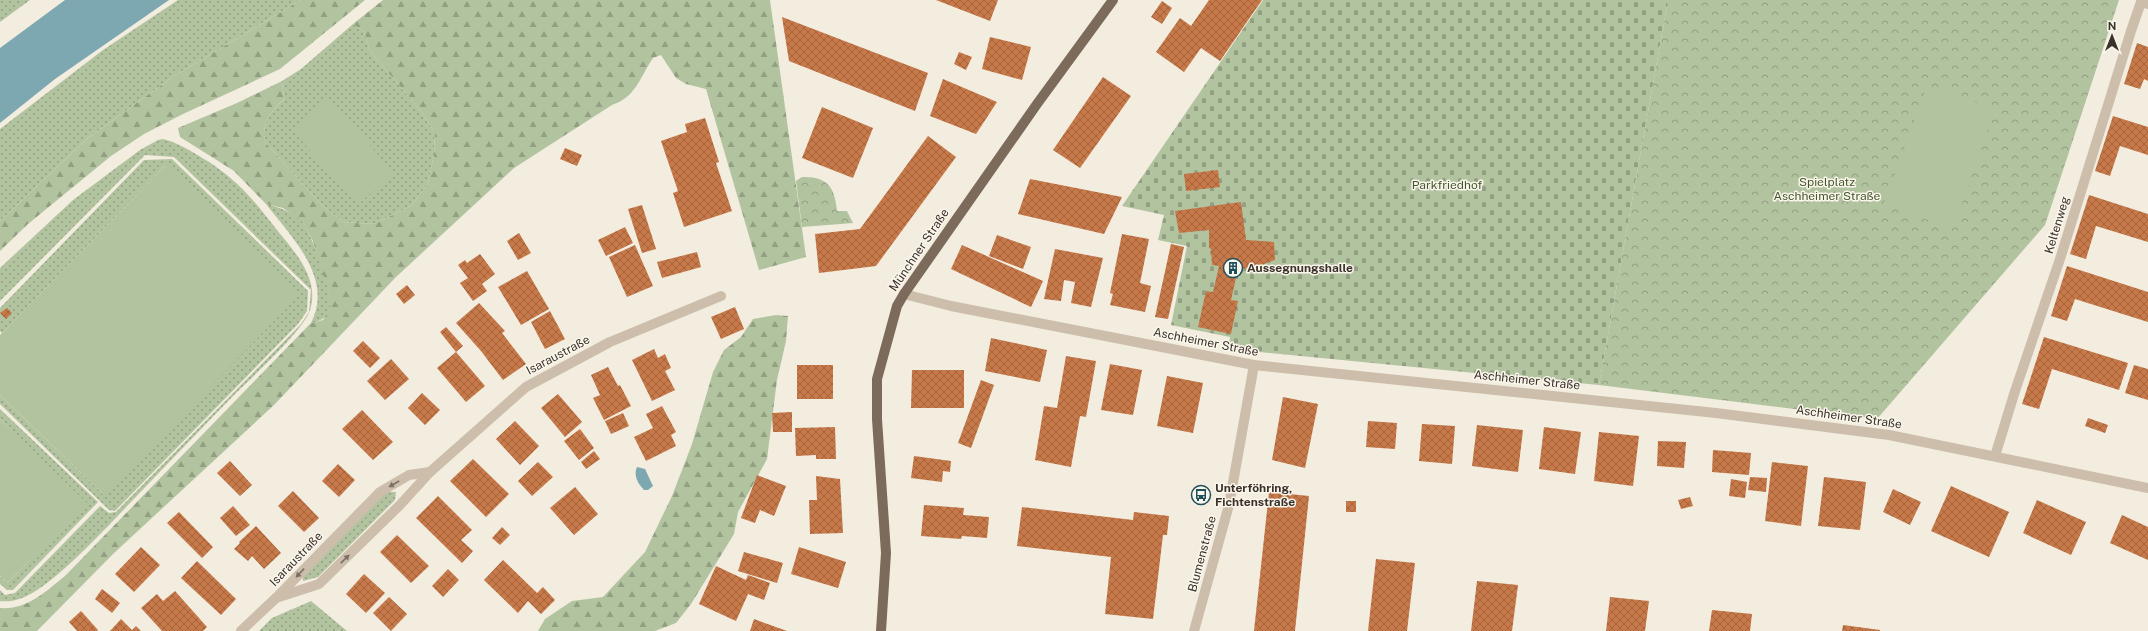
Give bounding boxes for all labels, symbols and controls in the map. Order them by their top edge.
north arrow [2092,16,2132,56]
text: N [2108,20,2116,32]
park label: Spielplatz Aschheimer Straße [1774,175,1881,203]
park label: Parkfriedhof [1412,178,1482,192]
street label: Keltenweg [2042,195,2072,255]
street label: Münchner Straße [886,206,952,294]
building icon: Aussegnungshalle [1222,257,1244,279]
place label: Aussegnungshalle [1247,261,1353,275]
street label: Aschheimer Straße [1152,325,1260,359]
street label: Isaraustraße [524,332,592,378]
street label: Aschheimer Straße [1473,367,1581,393]
street label: Aschheimer Straße [1795,403,1903,431]
one-way arrow [388,480,400,487]
place label: Unterföhring, Fichtenstraße [1215,481,1295,509]
bus stop icon: Unterföhring, Fichtenstraße [1190,484,1212,506]
street label: Blumenstraße [1185,514,1219,594]
street label: Isaraustraße [267,529,325,589]
one-way arrow [340,554,350,564]
one-way arrow [295,568,304,578]

